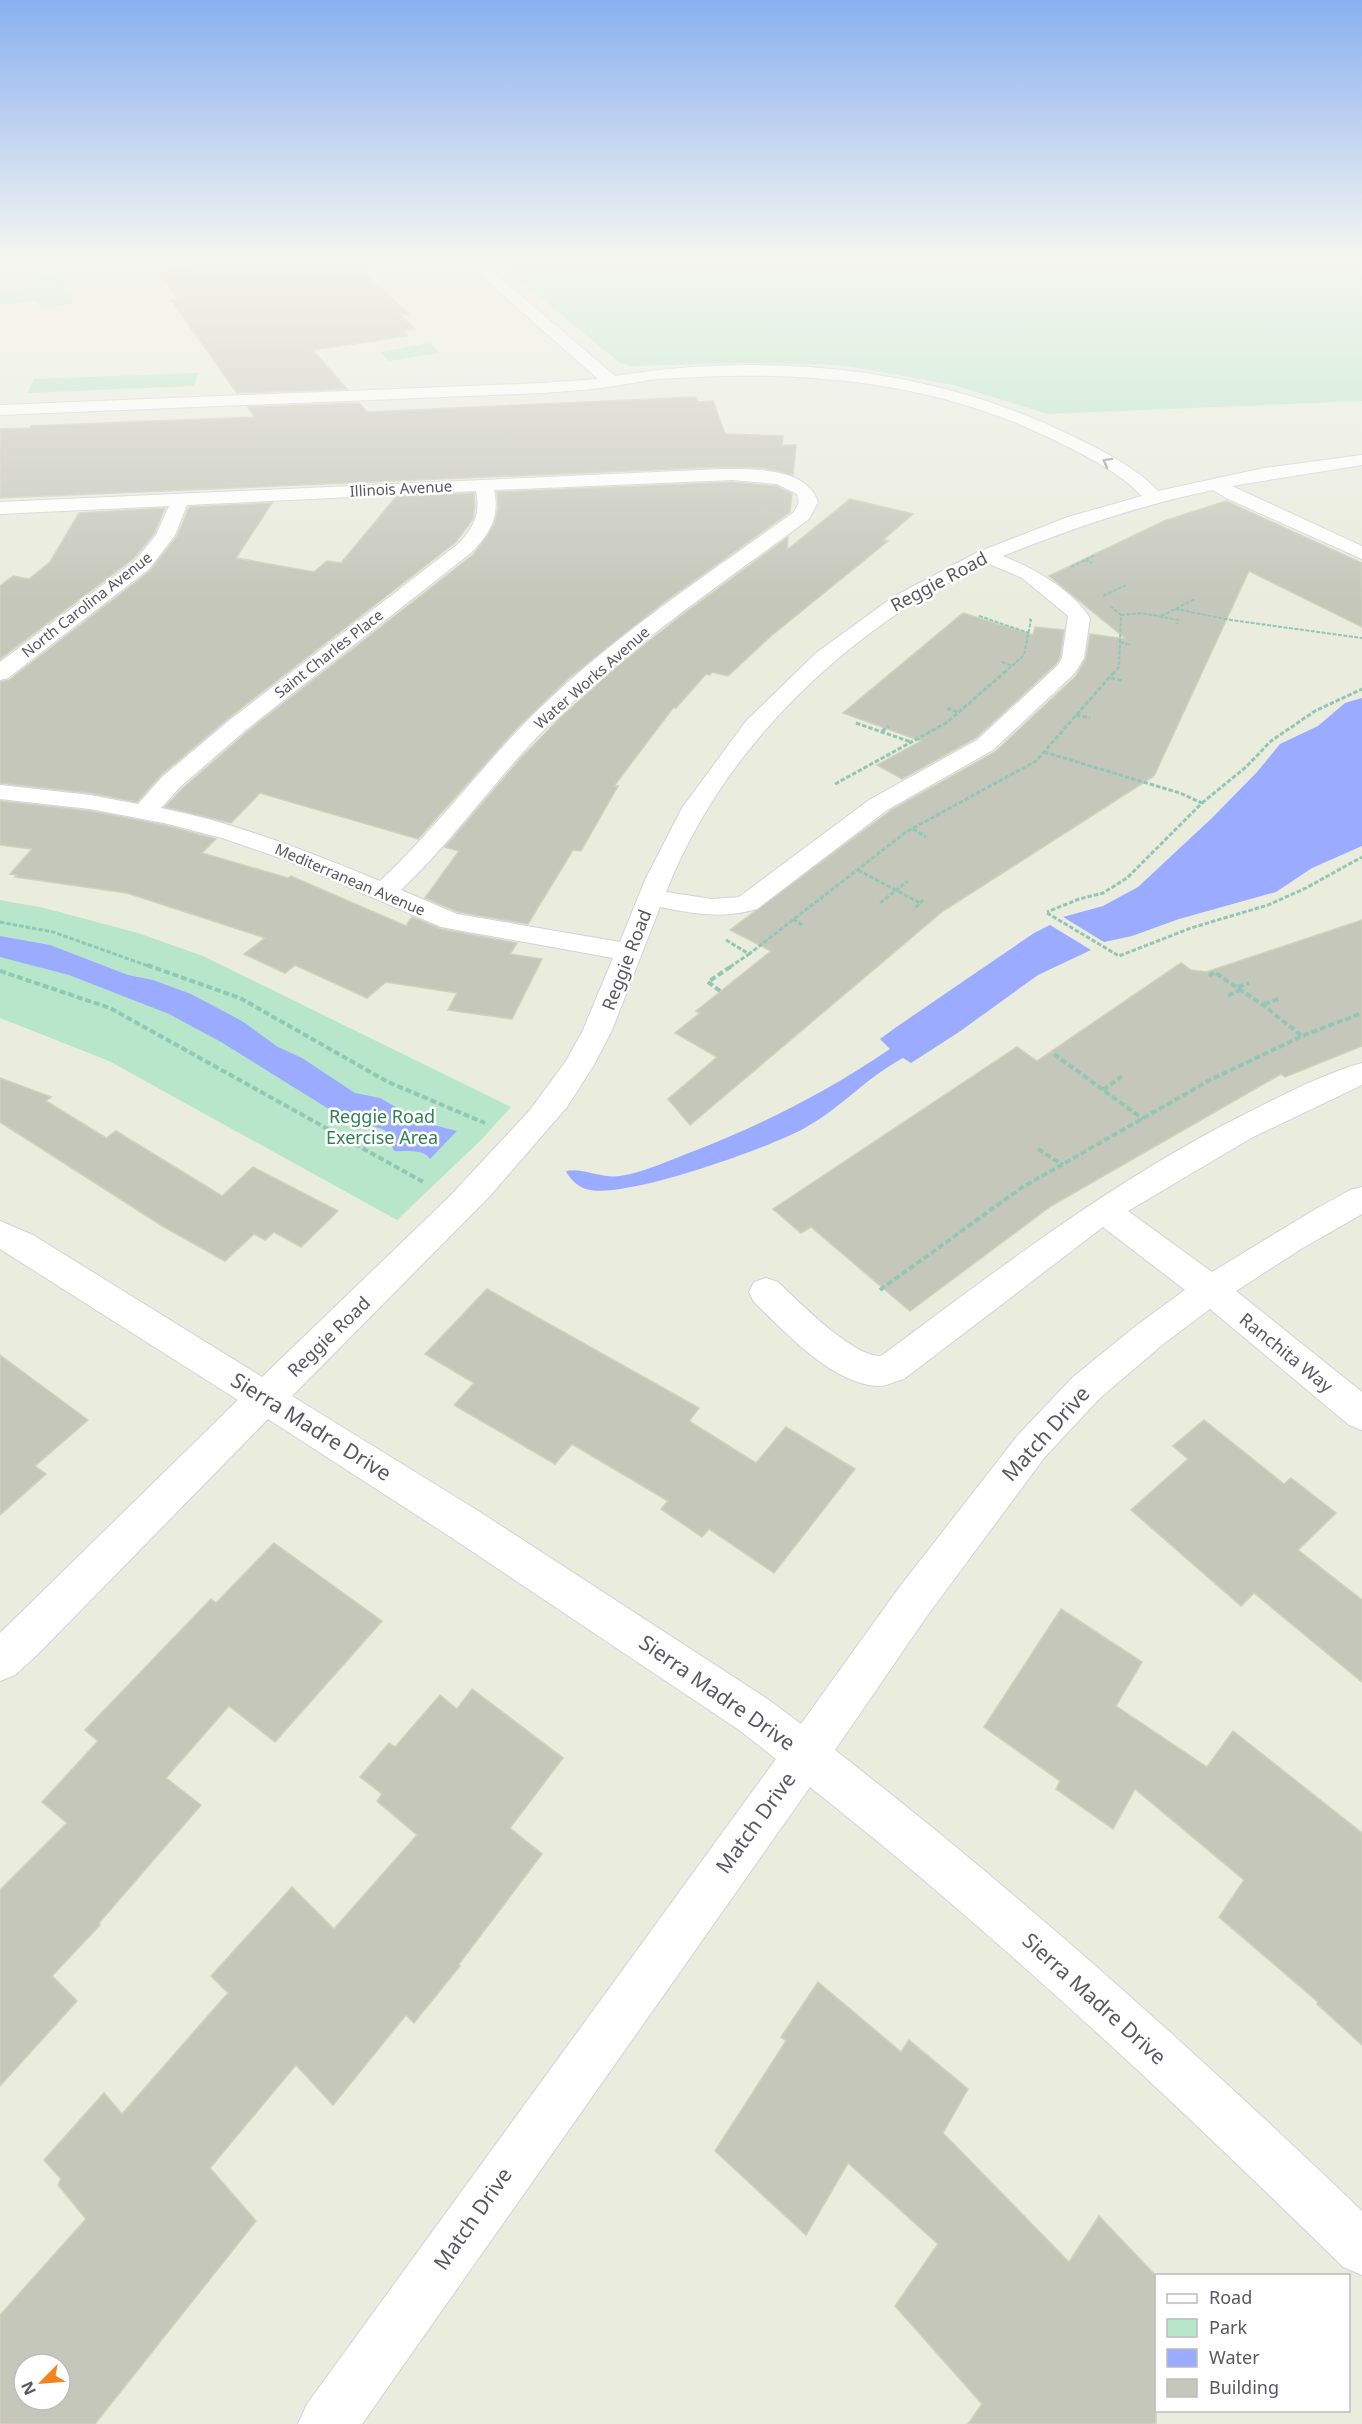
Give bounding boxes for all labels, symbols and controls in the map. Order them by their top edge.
one-way arrow [1103,458,1113,469]
street label: Illinois Avenue [349,475,453,501]
street label: Reggie Road [886,546,991,617]
street label: North Carolina Avenue [17,547,156,661]
street label: Saint Charles Place [270,604,387,702]
street label: Water Works Avenue [529,622,653,733]
street label: Mediterranean Avenue [272,838,429,920]
street label: Reggie Road [596,906,656,1014]
park label: Reggie Road Exercise Area [326,1104,438,1149]
street label: Reggie Road [282,1291,375,1382]
street label: Ranchita Way [1235,1307,1339,1398]
street label: Sierra Madre Drive [226,1365,397,1487]
street label: Match Drive [995,1380,1095,1487]
street label: Sierra Madre Drive [634,1628,801,1756]
street label: Match Drive [709,1766,801,1879]
street label: Sierra Madre Drive [1017,1926,1172,2070]
street label: Match Drive [427,2162,518,2275]
legend [1155,2274,1350,2412]
text: Road [1209,2285,1252,2309]
text: Park [1209,2315,1247,2339]
text: Water [1209,2345,1260,2369]
north arrow [12,2352,72,2412]
text: Building [1209,2375,1279,2399]
text: N [16,2378,41,2399]

